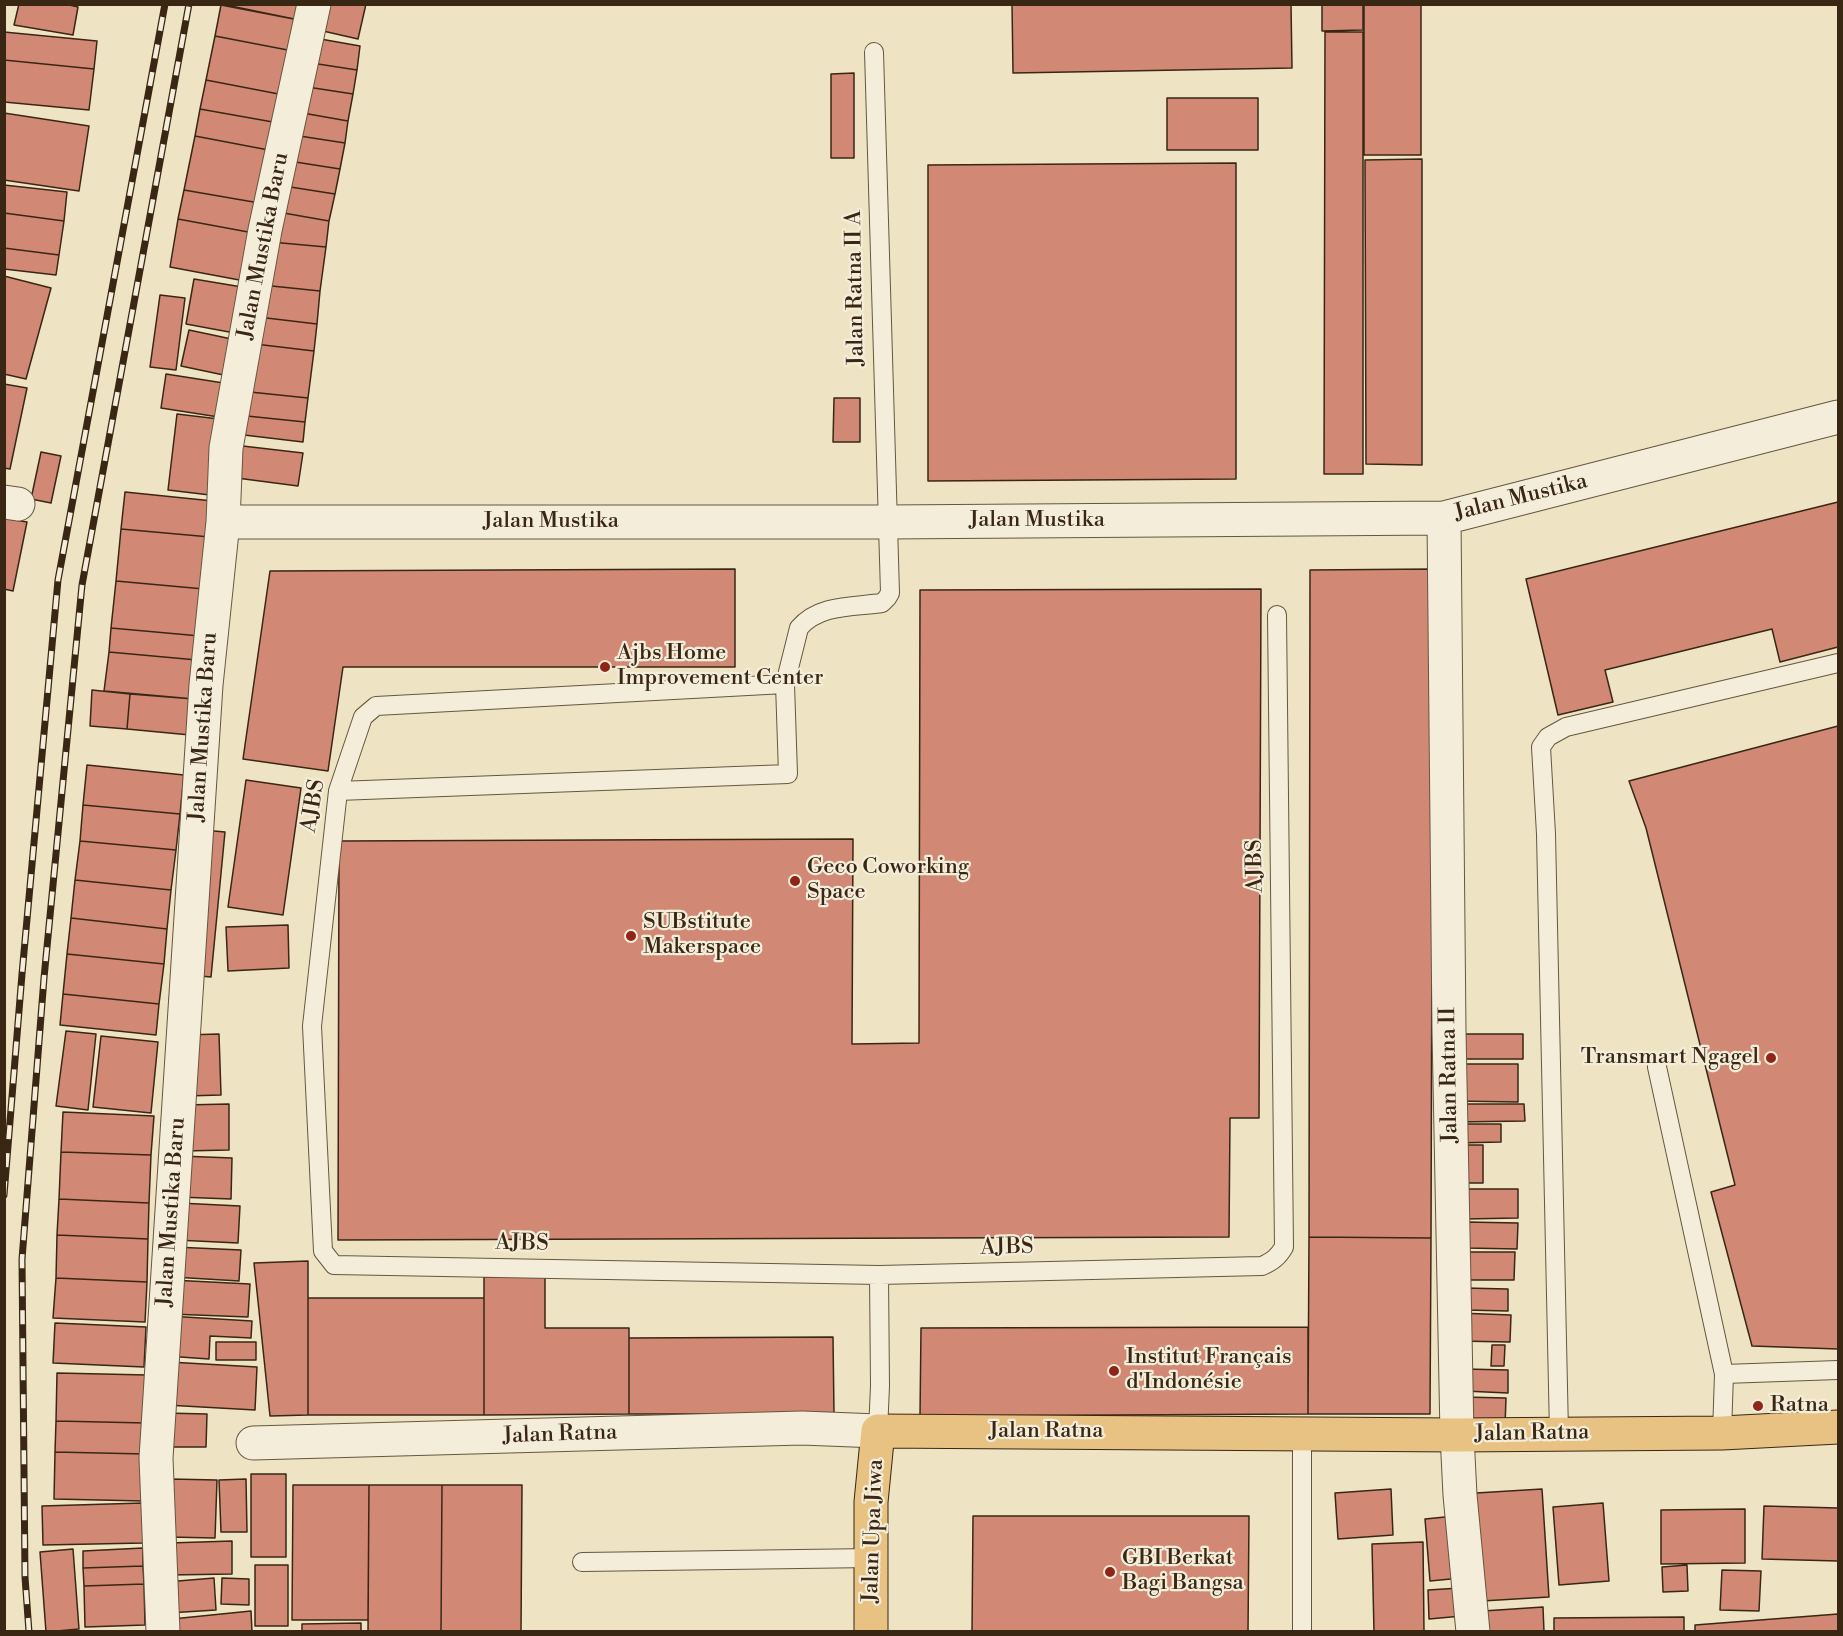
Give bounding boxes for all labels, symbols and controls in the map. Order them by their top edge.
street label: Jalan Mustika Baru [233,150,295,342]
street label: Jalan Ratna II A [841,210,871,366]
street label: Jalan Mustika [1452,469,1590,527]
street label: Jalan Mustika [969,508,1105,534]
street label: Jalan Mustika [483,509,619,535]
street label: Jalan Mustika Baru [184,631,224,823]
place label: Ajbs Home Improvement Center [617,641,823,692]
marker: Ajbs Home Improvement Center [598,660,612,674]
street label: AJBS [296,777,332,835]
street label: AJBS [1242,839,1270,893]
place label: Geco Coworking Space [807,855,969,906]
marker: Geco Coworking Space [788,874,802,888]
place label: SUBstitute Makerspace [643,910,761,962]
marker: SUBstitute Makerspace [624,929,638,943]
street label: Jalan Ratna II [1436,1007,1464,1143]
place label: Transmart Ngagel [1581,1045,1759,1071]
marker: Transmart Ngagel [1764,1051,1778,1065]
street label: Jalan Mustika Baru [152,1116,192,1308]
street label: AJBS [495,1230,549,1258]
street label: AJBS [980,1234,1034,1262]
place label: Institut Français d'Indonésie [1126,1345,1292,1396]
marker: Institut Français d'Indonésie [1107,1364,1121,1378]
place label: Ratna [1770,1393,1829,1419]
marker: Ratna [1751,1399,1765,1413]
street label: Jalan Ratna [989,1419,1103,1445]
street label: Jalan Ratna [502,1420,618,1450]
street label: Jalan Ratna [1474,1420,1590,1448]
street label: Jalan Upa Jiwa [858,1459,890,1603]
place label: GBI Berkat Bagi Bangsa [1122,1546,1244,1598]
marker: GBI Berkat Bagi Bangsa [1103,1565,1117,1579]

